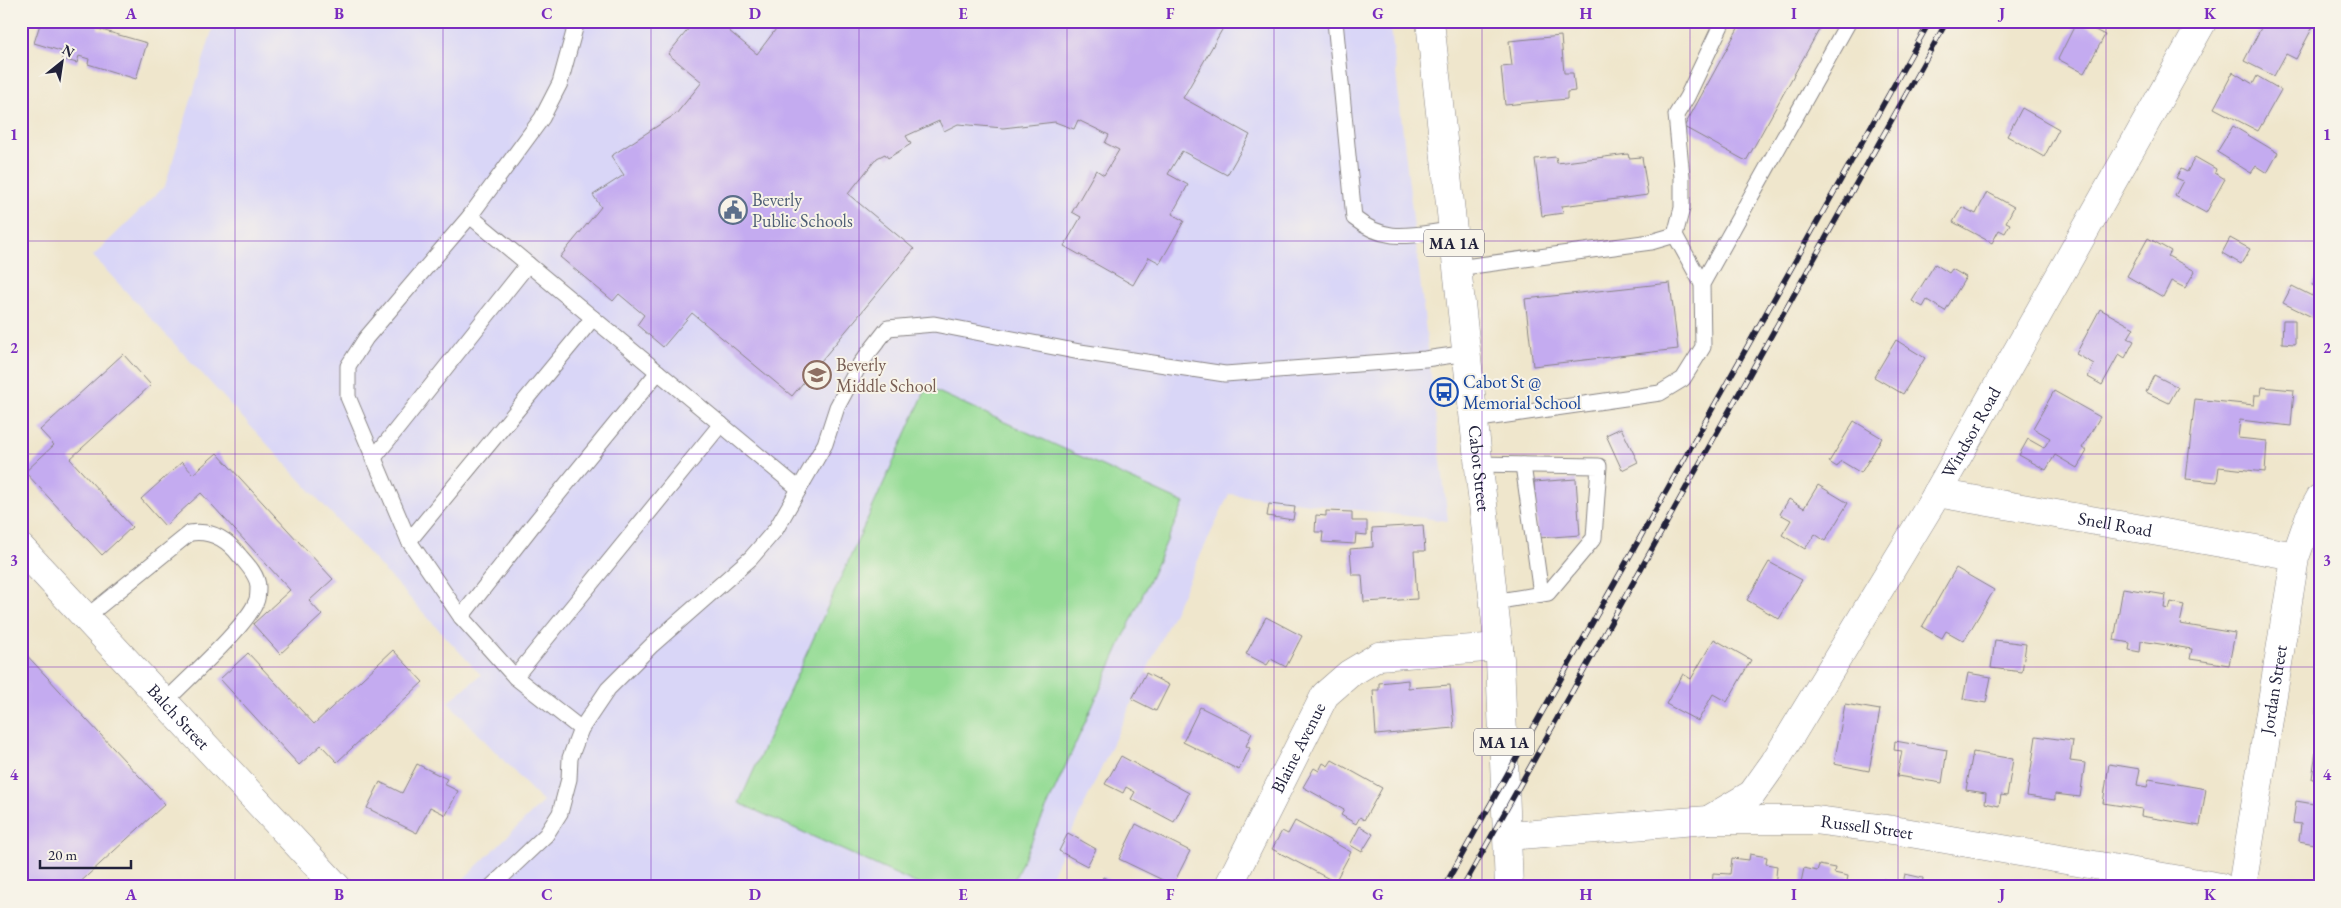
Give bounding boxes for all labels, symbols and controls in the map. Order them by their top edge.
text: A [124,3,137,24]
text: B [334,3,344,24]
text: C [541,3,553,24]
text: D [749,3,761,24]
text: E [958,3,968,24]
text: F [1166,3,1175,24]
text: G [1372,3,1384,24]
text: H [1580,3,1593,24]
text: I [1791,3,1797,24]
text: J [1997,3,2005,24]
text: K [2204,3,2217,24]
north arrow [38,38,88,88]
text: N [59,40,78,62]
text: 1 [10,124,18,145]
text: 1 [2323,124,2331,145]
place label: Beverly Public Schools [752,188,853,232]
public building icon: Beverly Public Schools [718,195,748,225]
road number: MA 1A [1424,230,1484,256]
text: 2 [10,337,19,358]
text: 2 [2323,337,2332,358]
place label: Beverly Middle School [836,353,937,397]
school or university icon: Beverly Middle School [802,360,832,390]
place label: Cabot St @ Memorial School [1463,370,1581,414]
bus stop icon: Cabot St @ Memorial School [1429,377,1459,407]
street label: Windsor Road [1936,382,2006,482]
street label: Cabot Street [1463,424,1496,513]
street label: Snell Road [2076,506,2155,542]
text: 3 [10,550,18,571]
text: 3 [2323,550,2331,571]
street label: Jordan Street [2254,643,2292,738]
street label: Balch Street [143,679,215,755]
street label: Blaine Avenue [1265,698,1330,797]
road number: MA 1A [1474,729,1534,756]
text: 4 [10,764,19,785]
text: 4 [2323,764,2332,785]
street label: Russell Street [1819,809,1915,844]
scale bar [40,838,131,870]
text: 20 m [48,845,77,864]
text: A [124,884,137,905]
text: B [334,884,344,905]
text: C [541,884,553,905]
text: D [749,884,761,905]
text: E [958,884,968,905]
text: F [1166,884,1175,905]
text: G [1372,884,1384,905]
text: H [1580,884,1593,905]
text: I [1791,884,1797,905]
text: J [1997,884,2005,905]
text: K [2204,884,2217,905]

